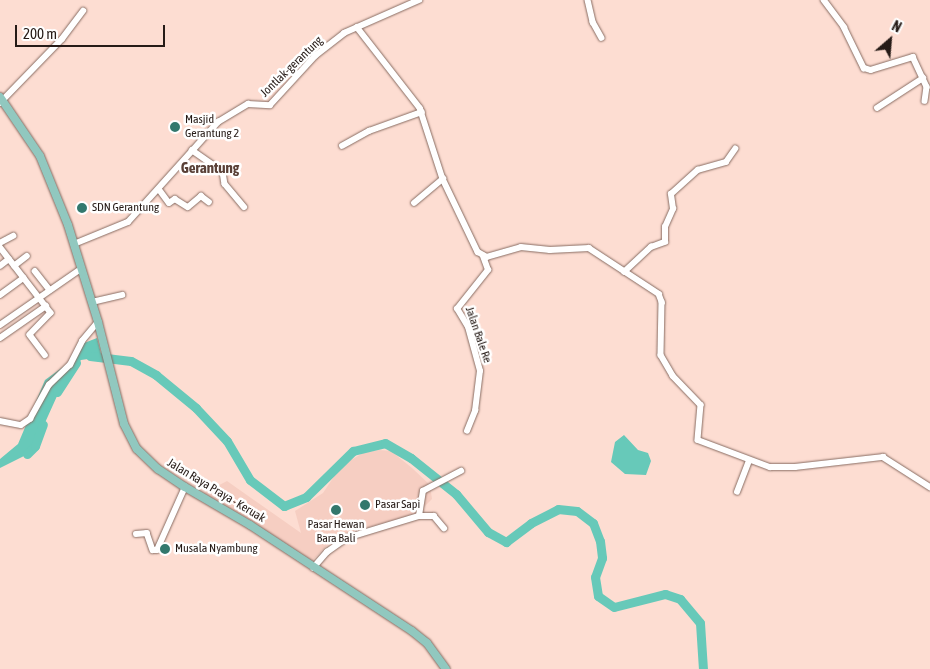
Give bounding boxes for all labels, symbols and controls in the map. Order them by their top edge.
scale bar [18,15,168,47]
north arrow [865,15,915,65]
text: N [889,18,904,36]
text: 200 m [23,25,57,42]
street label: Jontlak-gerantung [258,34,326,100]
place label: Masjid Gerantung 2 [185,113,239,141]
marker: Masjid Gerantung 2 [169,121,181,133]
district label: Gerantung [181,159,239,177]
place label: SDN Gerantung [92,201,159,215]
marker: SDN Gerantung [76,202,88,214]
street label: Jalan Bale Re [462,305,494,365]
street label: Jalan Raya Praya - Keruak [164,456,268,526]
place label: Pasar Sapi [375,498,420,512]
marker: Pasar Sapi [359,499,371,511]
marker: Pasar Hewan Bara Bali [330,504,342,516]
place label: Pasar Hewan Bara Bali [308,518,364,546]
place label: Musala Nyambung [175,542,258,556]
marker: Musala Nyambung [159,543,171,555]

